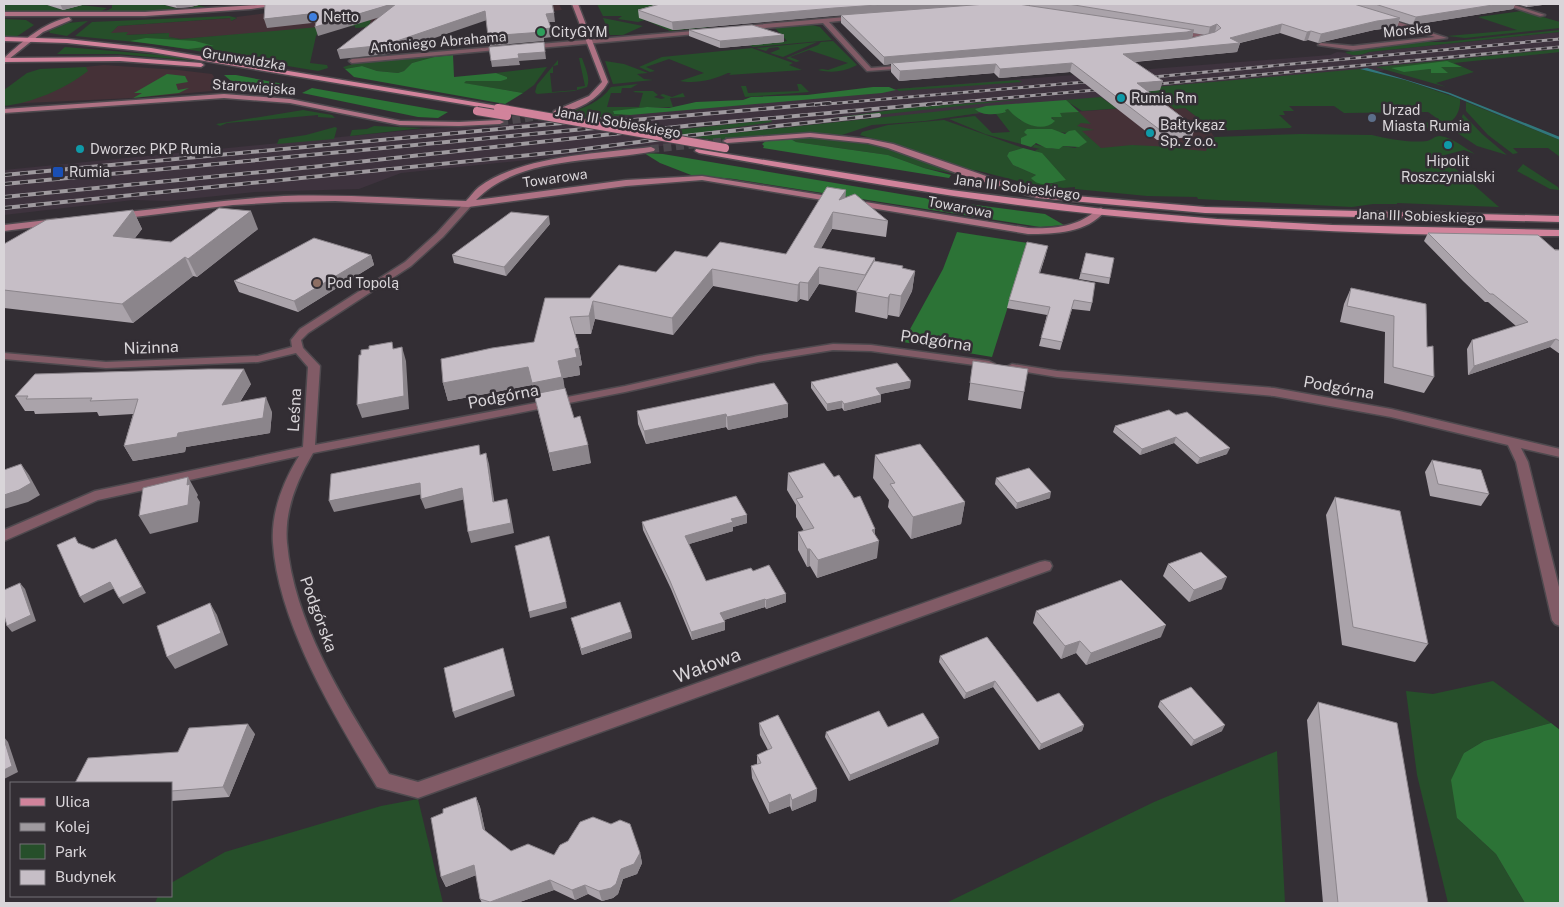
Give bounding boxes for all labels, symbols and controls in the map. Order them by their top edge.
place label: Netto [323,9,359,25]
marker: Netto [307,11,319,23]
street label: Morska [1382,20,1432,40]
place label: CityGYM [551,24,608,40]
marker: CityGYM [535,26,547,38]
street label: Antoniego Abrahama [369,28,507,56]
street label: Grunwaldzka [201,44,287,74]
street label: Starowiejska [212,76,296,98]
place label: Rumia Rm [1131,90,1197,106]
marker: Rumia Rm [1115,92,1127,104]
place label: Urzad Miasta Rumia [1382,102,1470,134]
street label: Jana III Sobieskiego [554,103,682,141]
marker: Urzad Miasta Rumia [1366,112,1378,124]
place label: Bałtykgaz Sp. z o.o. [1160,117,1225,149]
marker: Bałtykgaz Sp. z o.o. [1144,127,1156,139]
marker: Hipolit Roszczynialski [1442,139,1454,151]
place label: Dworzec PKP Rumia [90,141,221,157]
marker: Dworzec PKP Rumia [74,143,86,155]
place label: Hipolit Roszczynialski [1401,153,1495,185]
place label: Rumia [69,164,110,180]
marker: Rumia [51,165,65,179]
street label: Towarowa [522,166,588,190]
street label: Jana III Sobieskiego [953,171,1081,203]
street label: Towarowa [926,193,994,221]
street label: Jana III Sobieskiego [1356,206,1484,226]
place label: Pod Topolą [327,275,399,291]
marker: Pod Topolą [311,277,323,289]
street label: Podgórna [899,326,973,355]
street label: Nizinna [123,337,179,358]
street label: Podgórna [1302,372,1376,403]
street label: Podgórna [466,380,540,413]
street label: Leśna [284,388,305,433]
street label: Podgórska [296,574,341,655]
street label: Wałowa [670,643,744,687]
legend [10,782,172,897]
text: Ulica [55,793,90,810]
text: Kolej [55,818,90,835]
text: Park [55,843,87,860]
text: Budynek [55,868,116,885]

